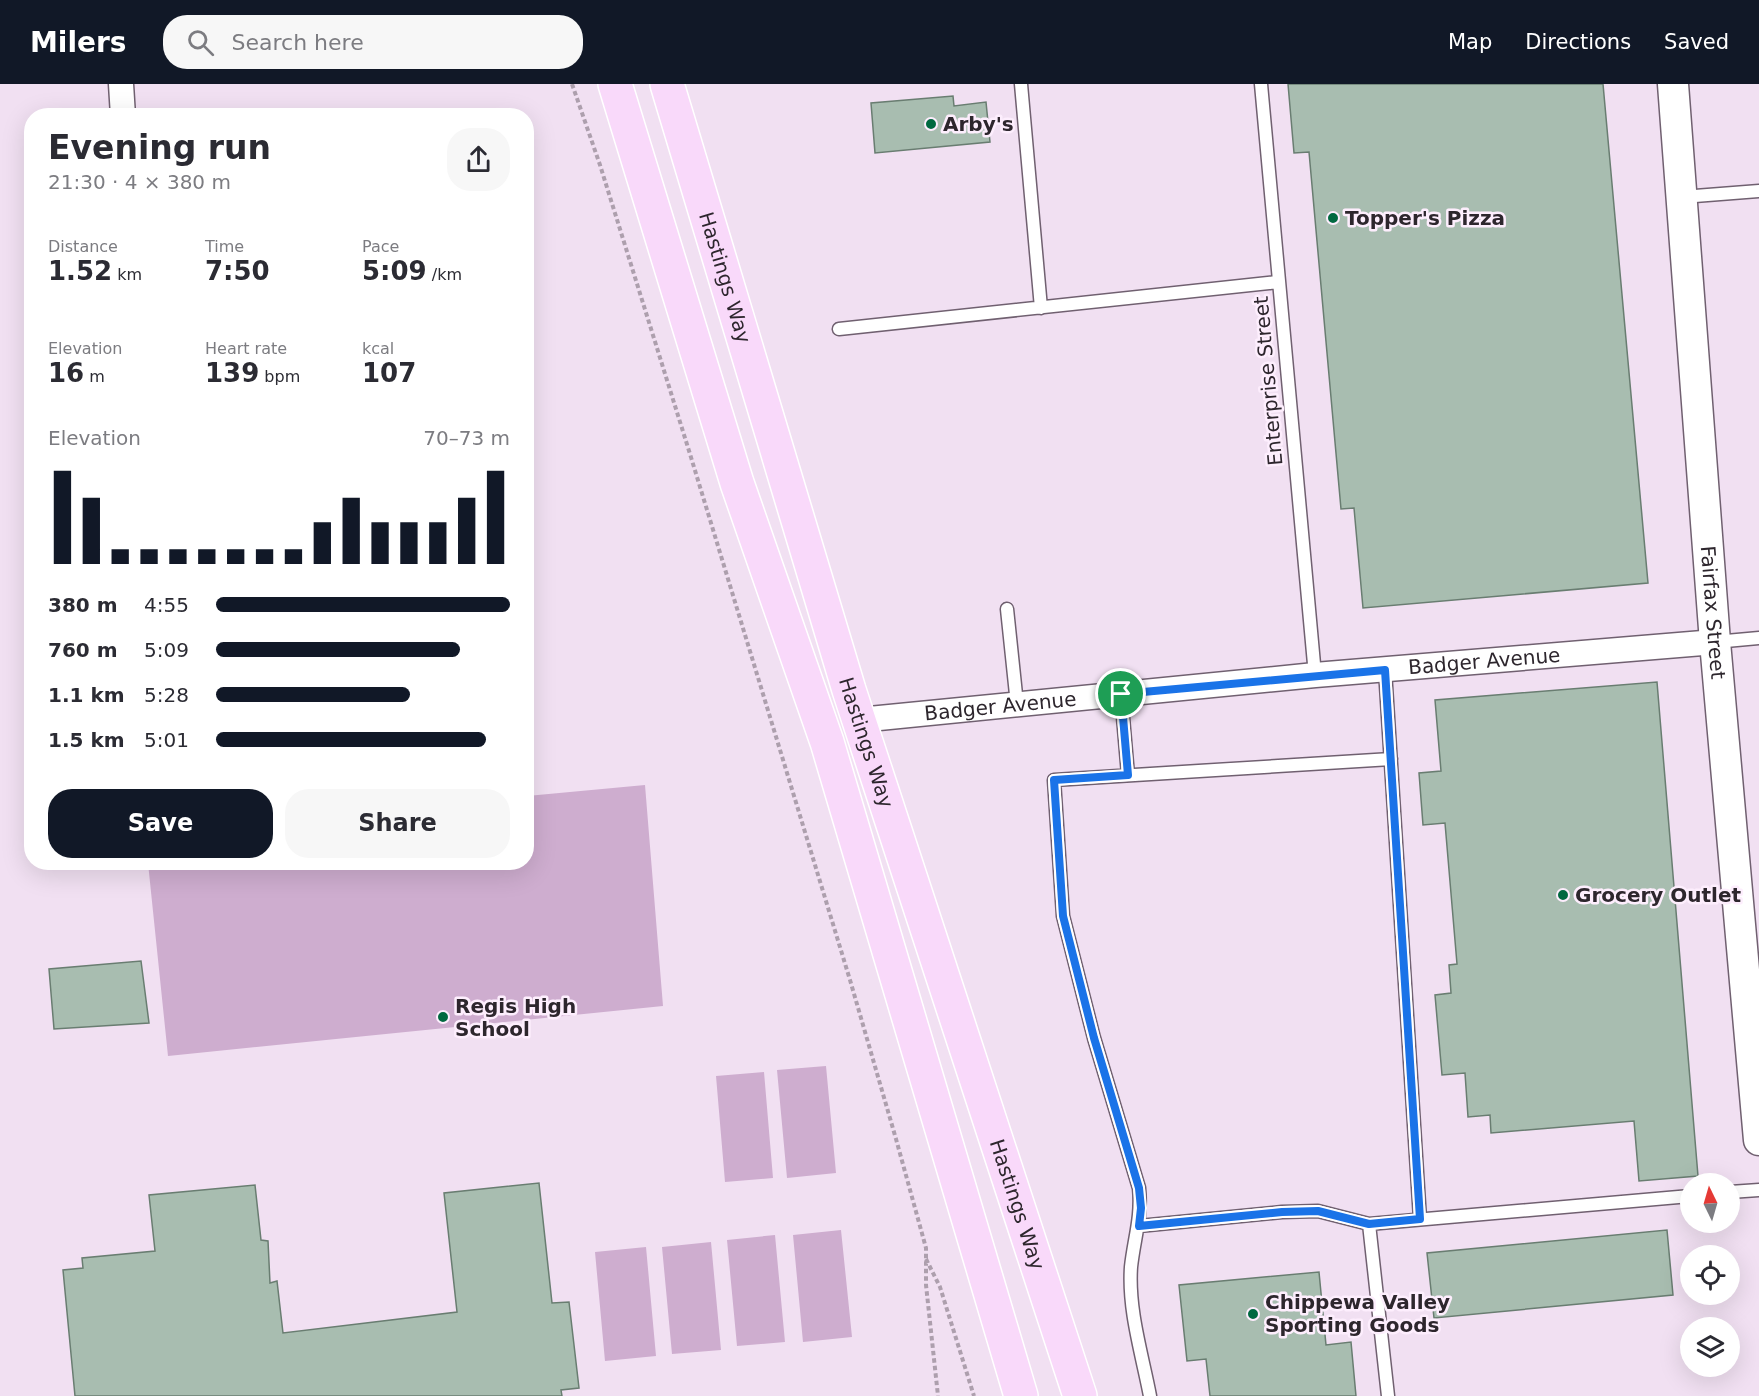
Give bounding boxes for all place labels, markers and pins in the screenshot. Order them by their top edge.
place label: Arby's [943,112,1014,136]
marker: Arby's [924,117,938,131]
place label: Topper's Pizza [1345,206,1505,230]
marker: Topper's Pizza [1326,211,1340,225]
pin [1095,668,1146,719]
place label: Grocery Outlet [1575,883,1742,907]
marker: Grocery Outlet [1556,888,1570,902]
place label: Regis High School [455,994,576,1041]
marker: Regis High School [436,1010,450,1024]
place label: Chippewa Valley Sporting Goods [1265,1290,1450,1337]
marker: Chippewa Valley Sporting Goods [1246,1307,1260,1321]

